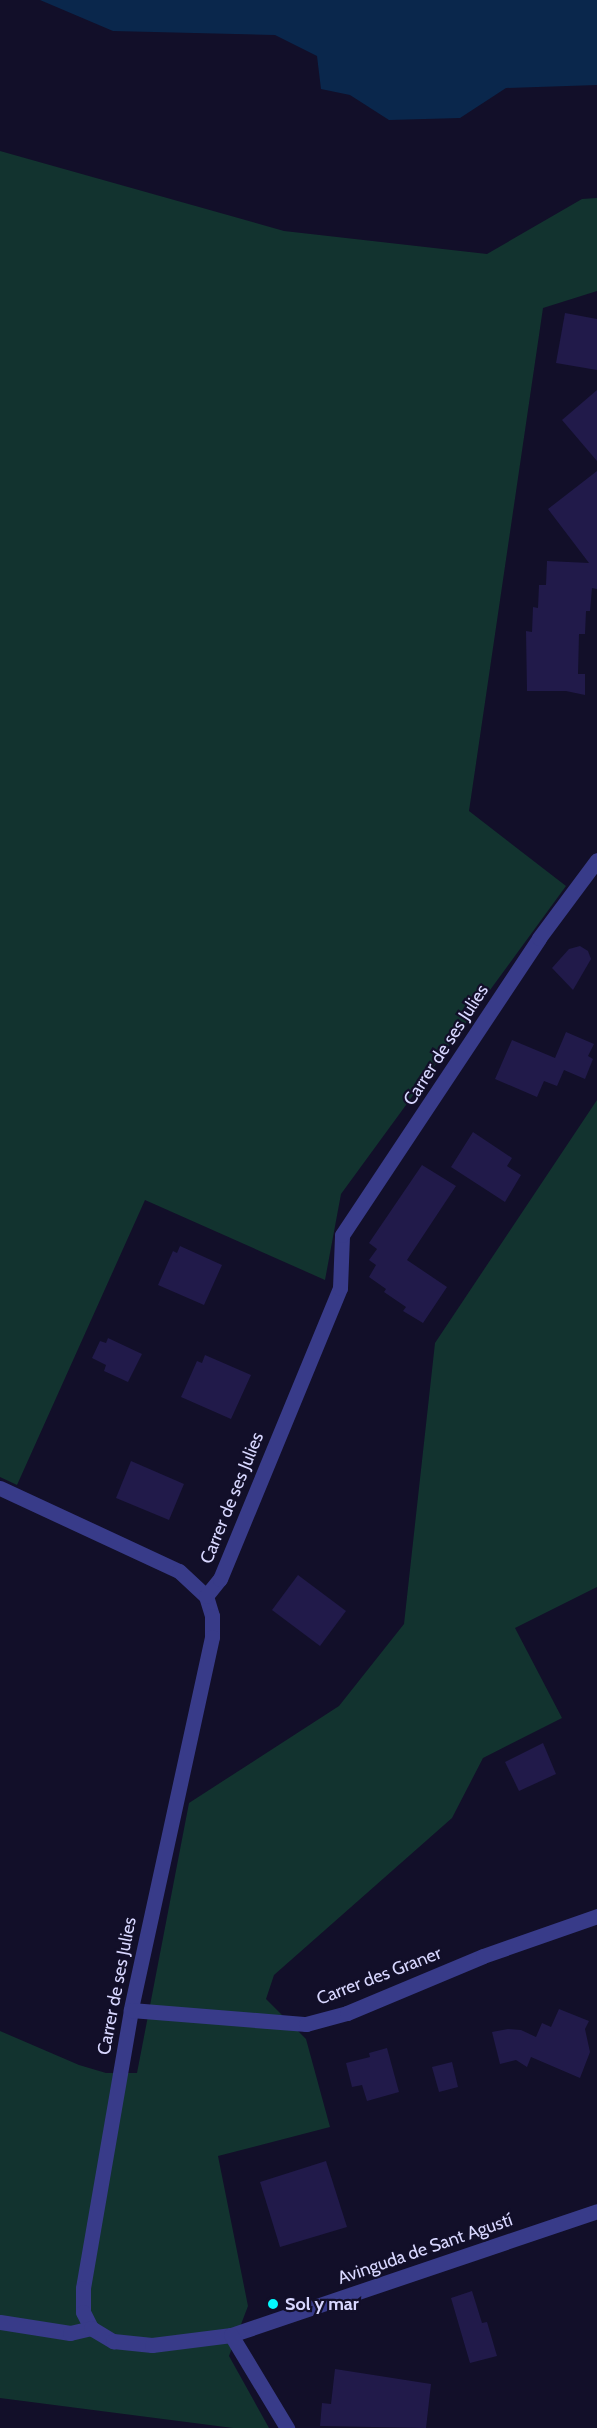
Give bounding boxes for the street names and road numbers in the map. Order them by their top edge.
street label: Carrer de ses Julies [399,980,493,1110]
street label: Carrer de ses Julies [196,1429,268,1567]
street label: Carrer de ses Julies [93,1915,141,2057]
street label: Carrer des Graner [314,1942,444,2010]
street label: Avinguda de Sant Agustí [335,2209,515,2289]

